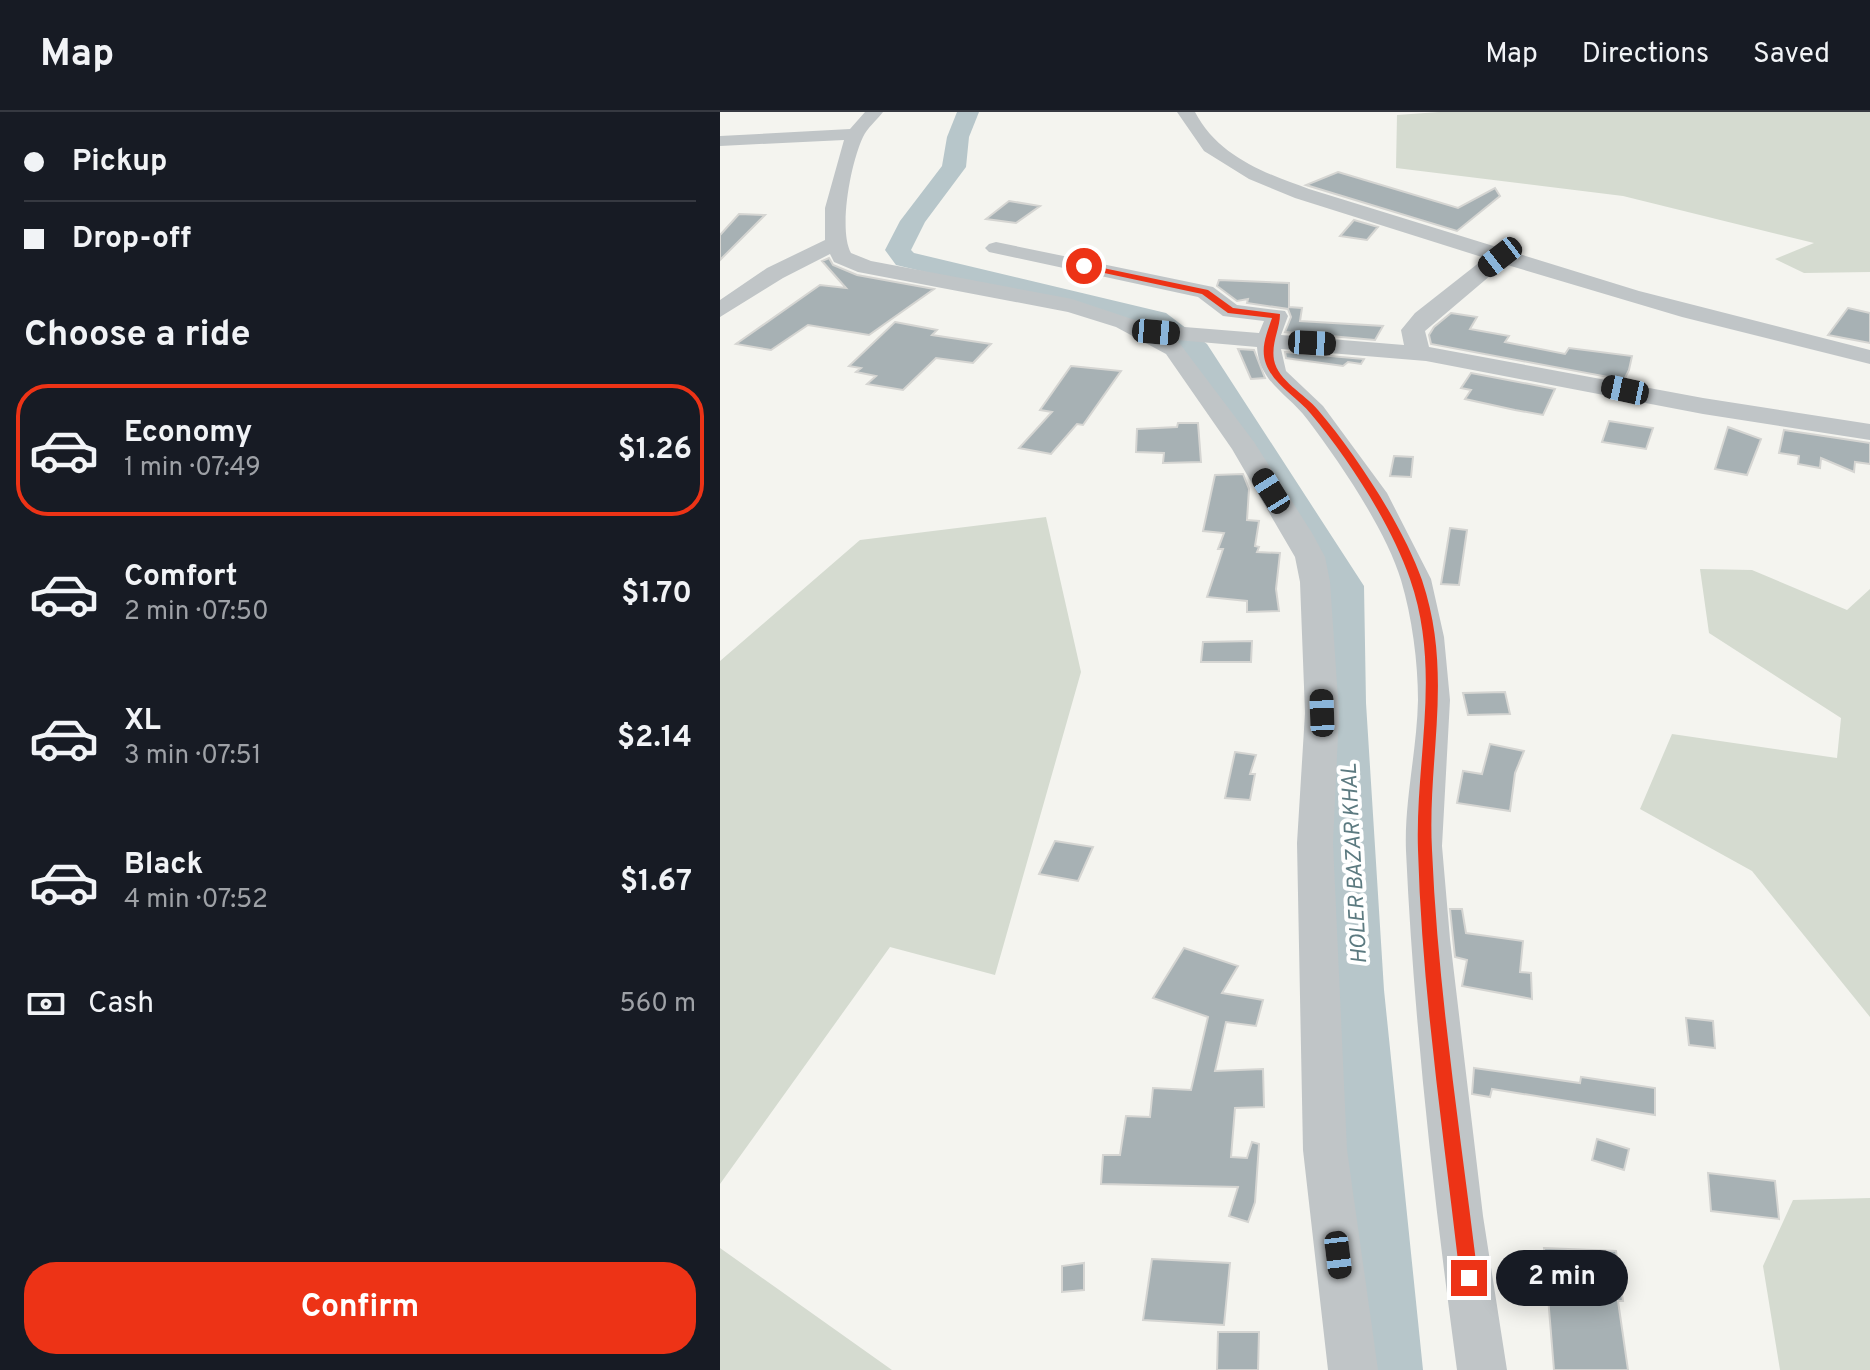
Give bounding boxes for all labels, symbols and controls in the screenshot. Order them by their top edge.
text: Map [40,31,114,80]
text: Map [1485,37,1538,73]
text: Directions [1582,37,1709,73]
text: Saved [1753,37,1830,73]
text: Pickup [72,144,167,181]
text: Drop-off [72,221,191,258]
car [1474,233,1526,281]
route start [1066,248,1102,284]
text: Choose a ride [24,313,250,359]
car [1131,318,1181,346]
car [1287,330,1337,356]
car [1599,373,1651,407]
icon: car [28,414,100,486]
text: Economy [124,415,252,452]
text: $1.26 [618,432,692,469]
text: 1 min · 07:49 [124,452,261,485]
car [1248,464,1294,518]
icon: car [28,558,100,630]
text: Comfort [124,559,237,596]
text: $1.70 [621,576,692,613]
text: 2 min · 07:50 [124,596,269,629]
car [1309,689,1335,737]
icon: car [28,702,100,774]
text: XL [124,703,161,740]
text: $2.14 [617,720,692,757]
text: 3 min · 07:51 [124,740,261,773]
water label: HOLER BAZAR KHAL [1337,763,1374,965]
icon: car [28,846,100,918]
text: Black [124,847,203,884]
text: $1.67 [620,864,692,901]
text: 4 min · 07:52 [124,884,268,917]
icon: cash [24,982,68,1026]
text: Cash [88,986,154,1023]
text: 560 m [620,988,696,1021]
car [1323,1230,1353,1280]
callout: 2 min [1497,1250,1629,1306]
route end [1451,1260,1487,1296]
text: 2 min [1528,1261,1596,1294]
button: Confirm [24,1262,696,1354]

